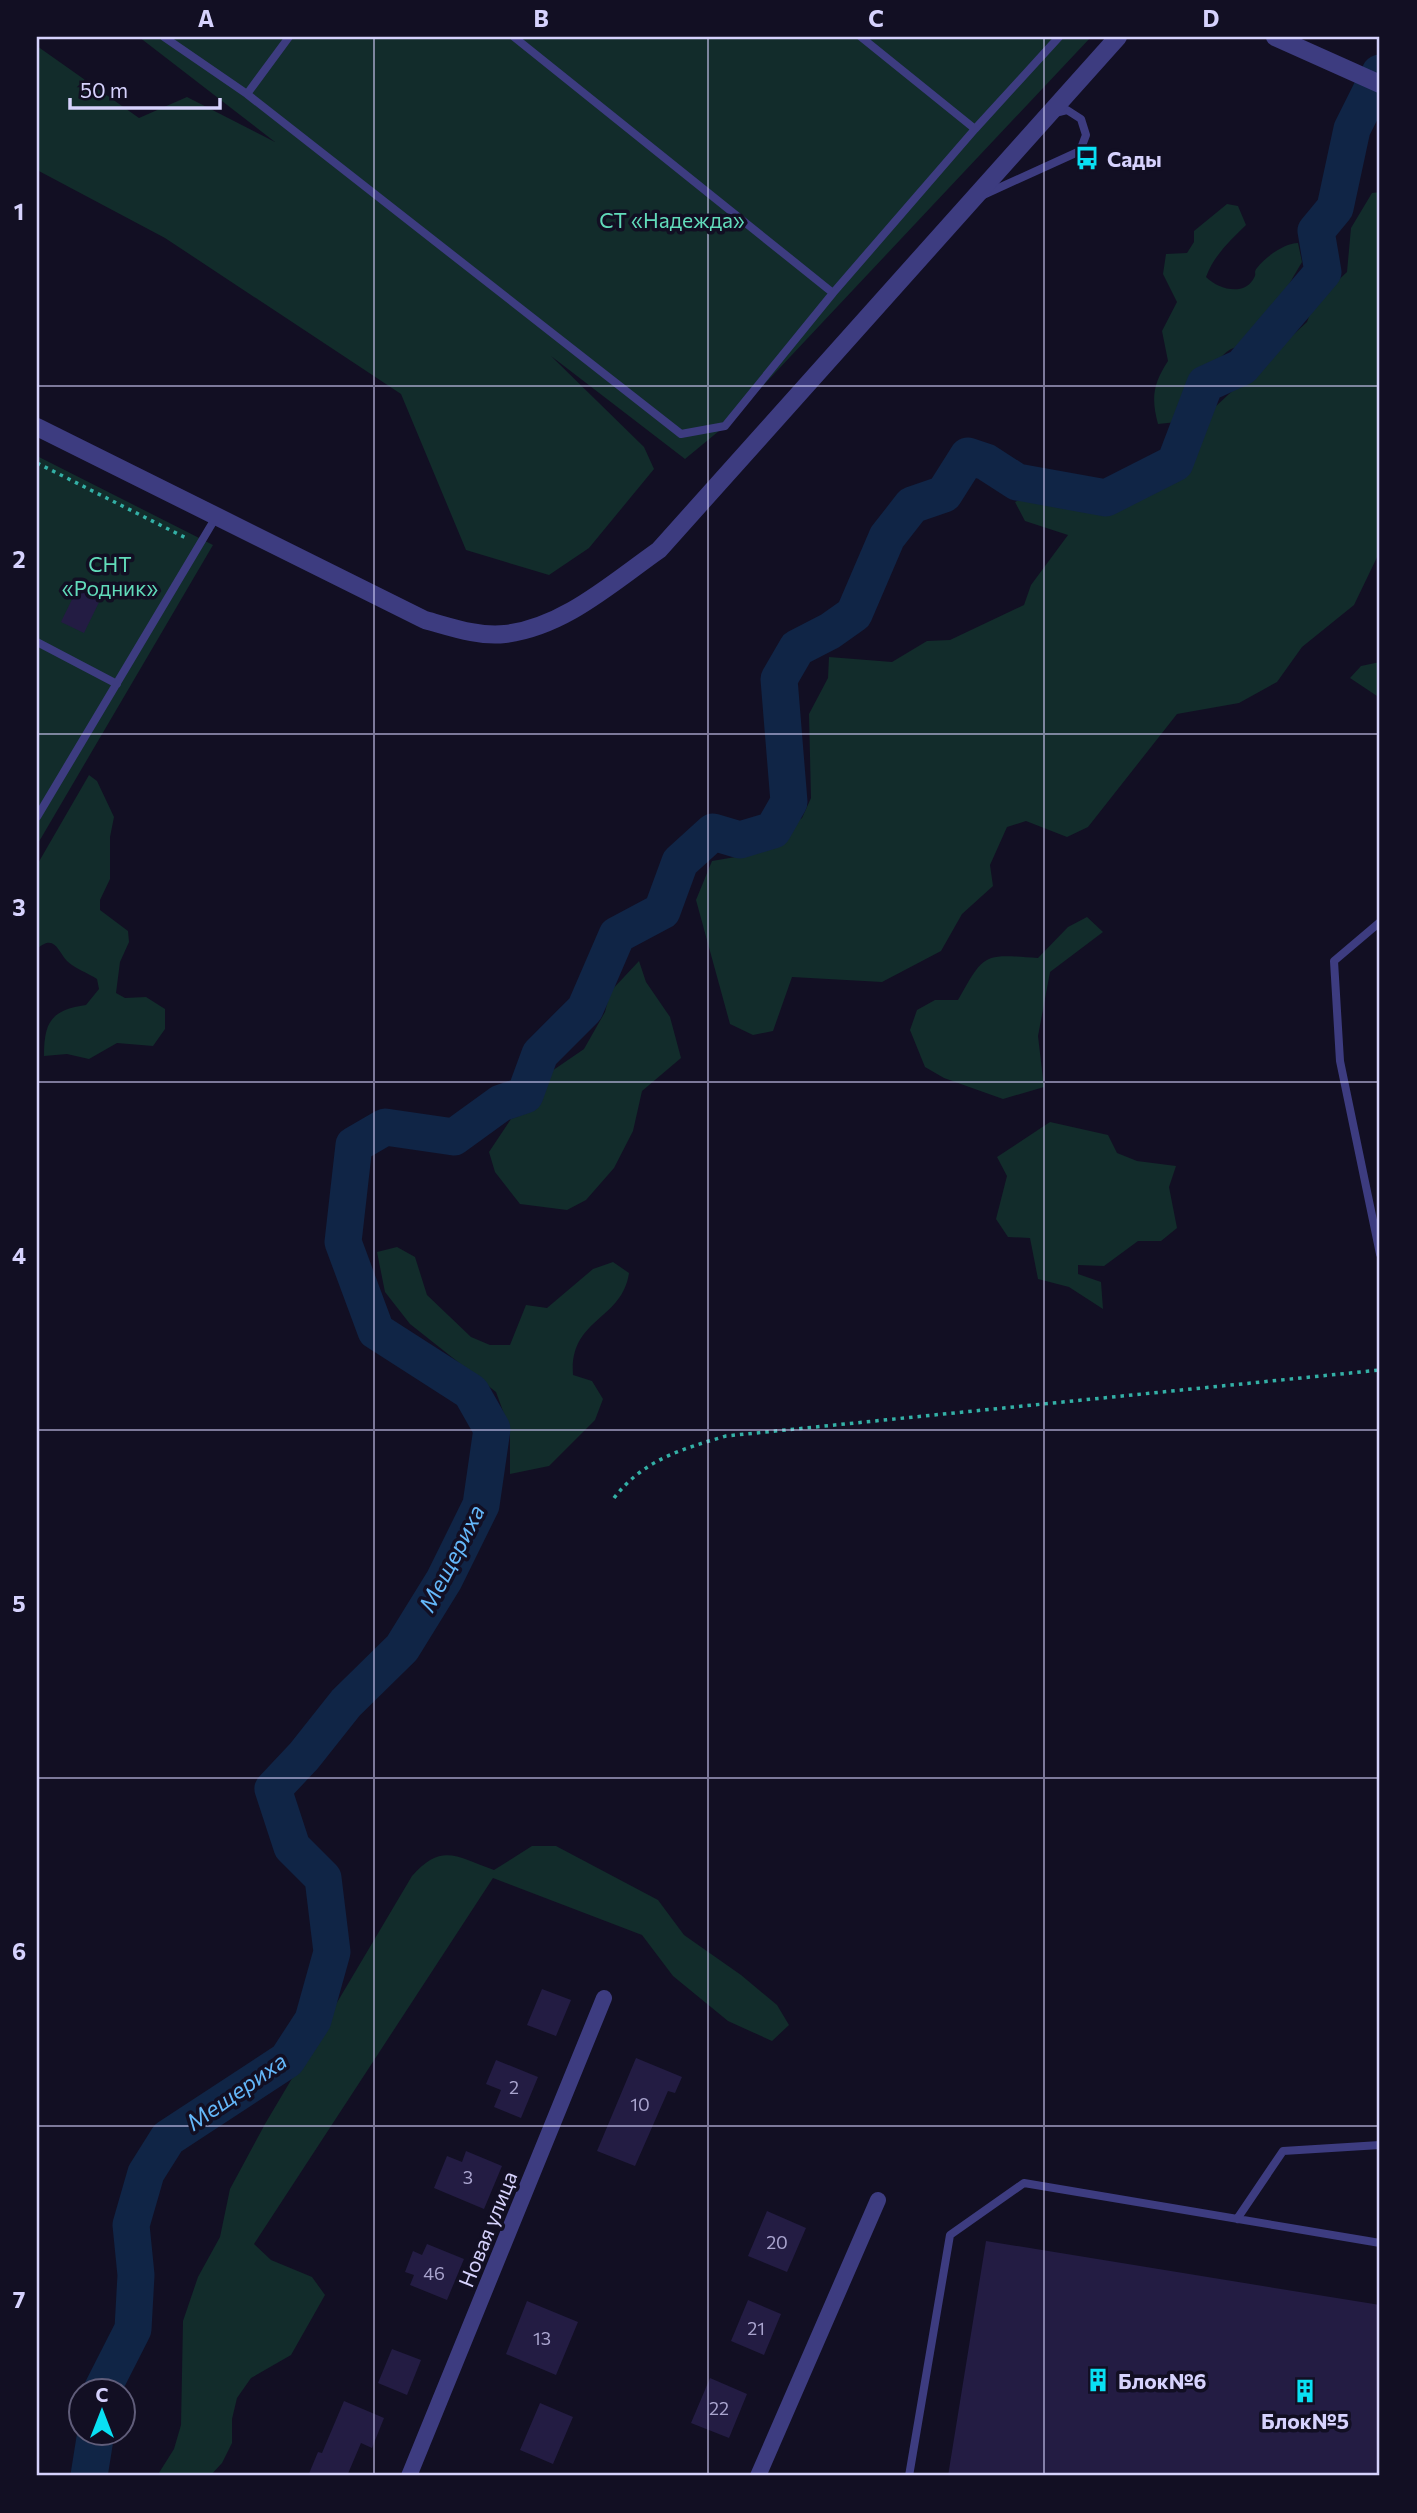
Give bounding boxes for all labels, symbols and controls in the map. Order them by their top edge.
text: A [198,4,215,32]
text: B [533,4,549,32]
text: C [868,4,884,32]
text: D [1203,4,1220,32]
scale bar [70,66,220,110]
text: 50 m [80,77,128,102]
bus stop icon: Сады [1073,144,1101,172]
place label: Сады [1107,146,1162,171]
text: 1 [14,197,24,225]
park label: СТ «Надежда» [599,207,745,232]
text: 2 [12,545,26,573]
park label: СНТ «Родник» [62,551,158,600]
text: 3 [12,893,26,921]
text: 4 [12,1241,26,1269]
water label: Мещериха [412,1500,490,1616]
text: 5 [12,1589,26,1617]
text: 6 [12,1937,26,1965]
water label: Мещериха [180,2046,292,2136]
house number: 2 [509,2076,519,2098]
house number: 10 [630,2093,650,2115]
house number: 3 [463,2166,473,2188]
street label: Новая улица [452,2167,522,2291]
house number: 20 [766,2231,788,2253]
house number: 46 [423,2262,445,2284]
text: 7 [13,2285,25,2313]
house number: 21 [747,2317,765,2339]
house number: 13 [533,2327,551,2349]
building icon: Блок№6 [1084,2366,1112,2394]
place label: Блок№6 [1118,2368,1207,2393]
north arrow [66,2376,136,2446]
building icon: Блок№5 [1291,2377,1319,2405]
text: С [96,2383,109,2406]
house number: 22 [709,2397,729,2419]
place label: Блок№5 [1261,2408,1349,2433]

